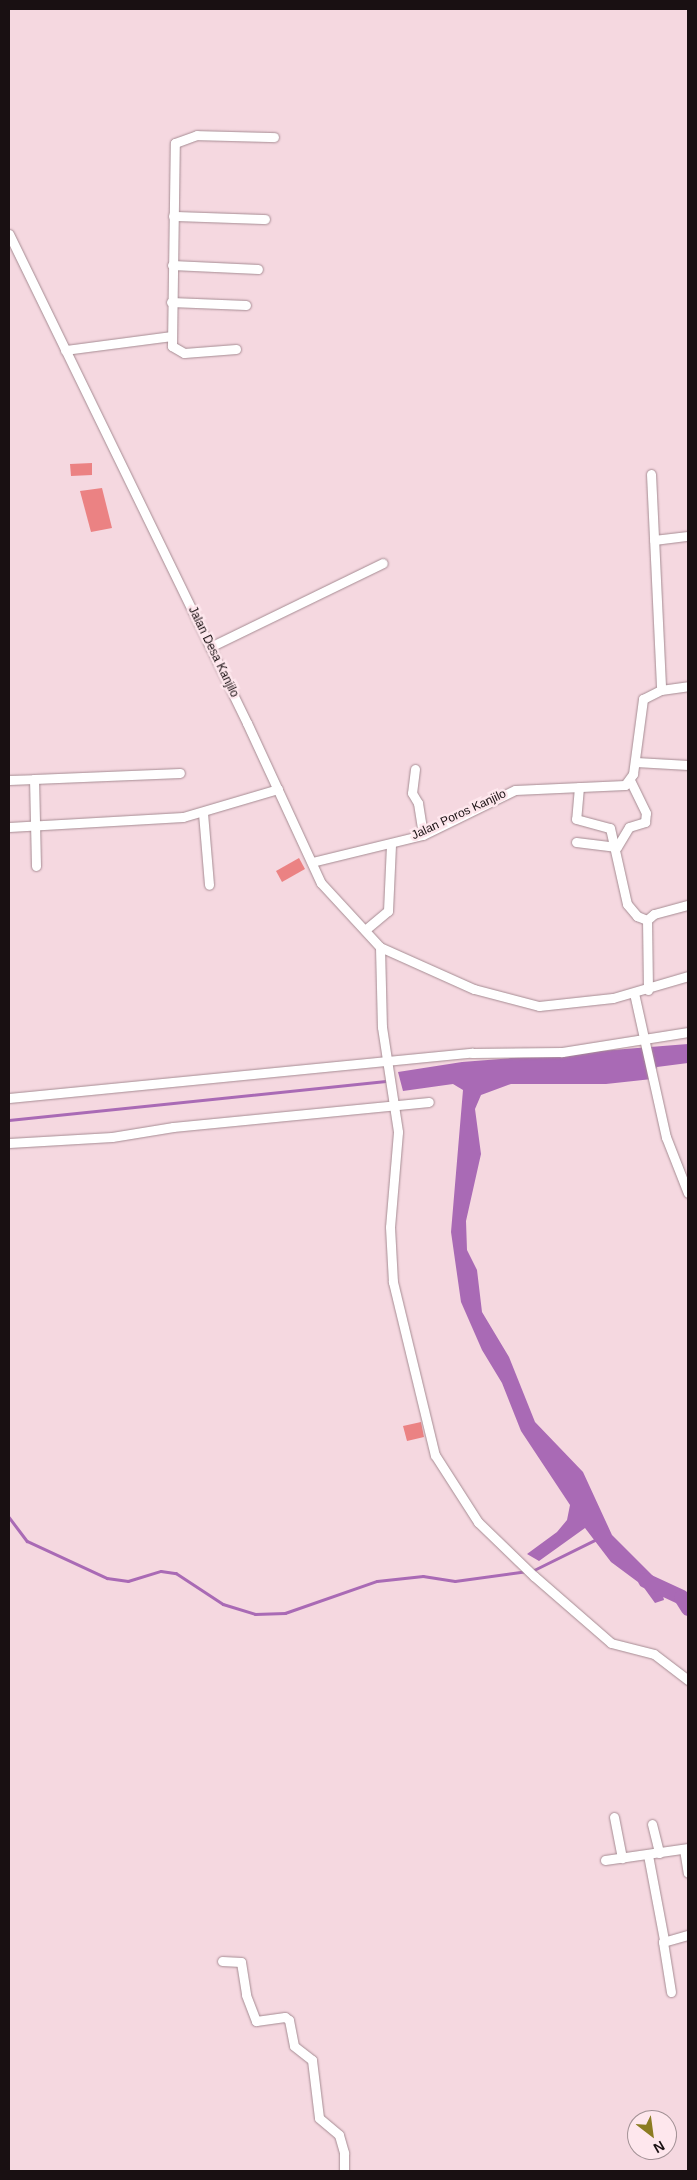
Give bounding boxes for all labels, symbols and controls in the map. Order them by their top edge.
street label: Jalan Desa Kanjilo [185,604,241,700]
street label: Jalan Poros Kanjilo [409,787,509,843]
north arrow [627,2110,677,2160]
text: N [651,2138,667,2157]

